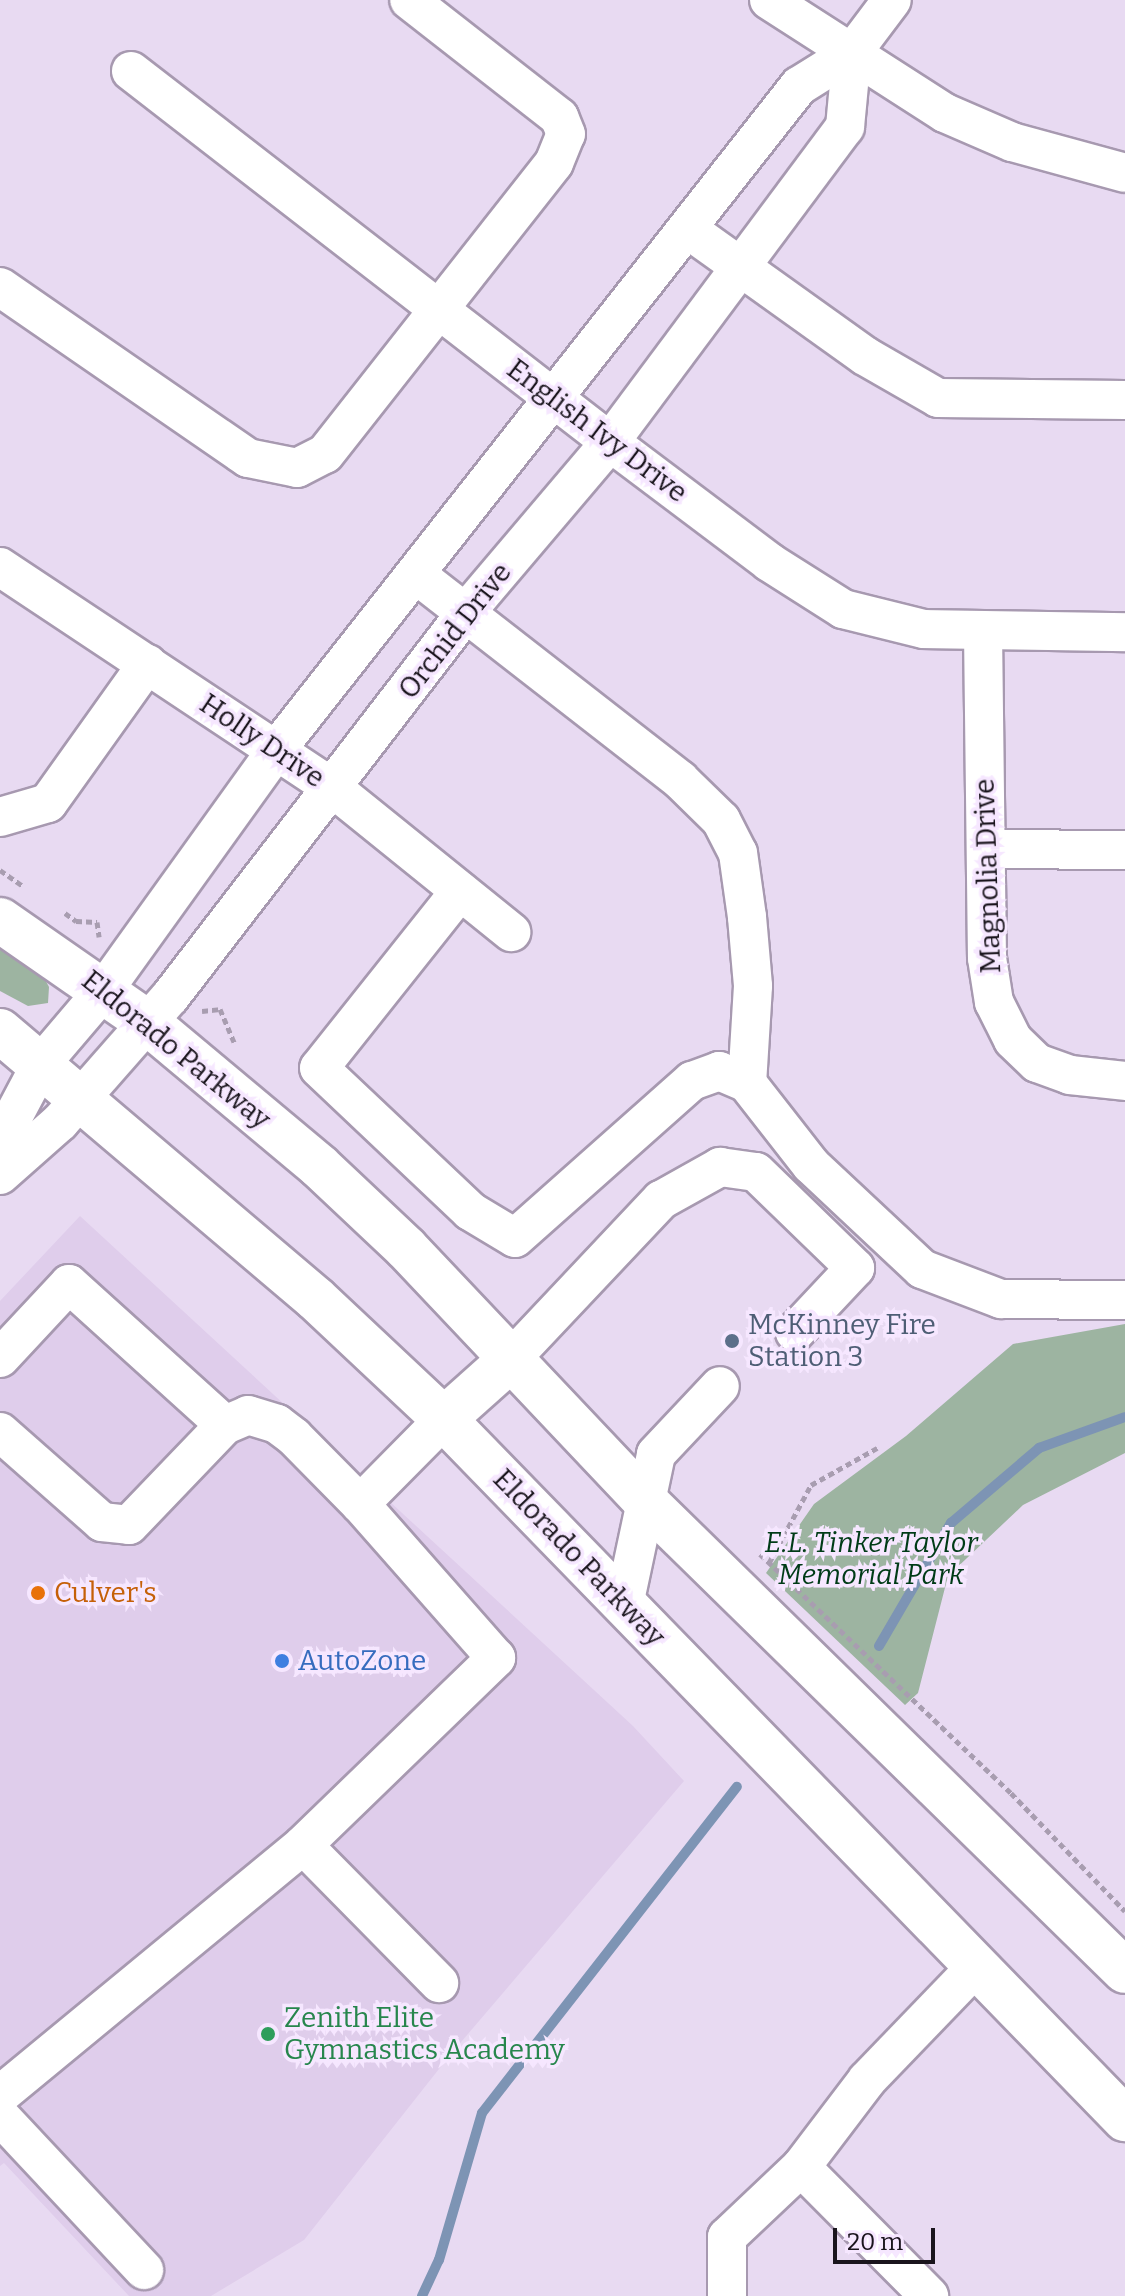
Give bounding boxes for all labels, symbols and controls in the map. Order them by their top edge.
street label: English Ivy Drive [500,352,694,510]
street label: Orchid Drive [392,556,518,706]
street label: Holly Drive [193,687,331,795]
street label: Magnolia Drive [968,778,1008,974]
street label: Eldorado Parkway [75,964,277,1136]
place label: McKinney Fire Station 3 [748,1308,936,1374]
marker: McKinney Fire Station 3 [723,1332,741,1350]
street label: Eldorado Parkway [486,1463,672,1653]
park label: E.L. Tinker Taylor Memorial Park [764,1526,978,1592]
place label: Culver's [54,1576,157,1610]
marker: Culver's [29,1584,47,1602]
place label: AutoZone [298,1644,426,1678]
marker: AutoZone [273,1652,291,1670]
place label: Zenith Elite Gymnastics Academy [284,2001,565,2067]
marker: Zenith Elite Gymnastics Academy [259,2025,277,2043]
scale bar [837,2212,939,2262]
text: 20 m [847,2228,903,2256]

